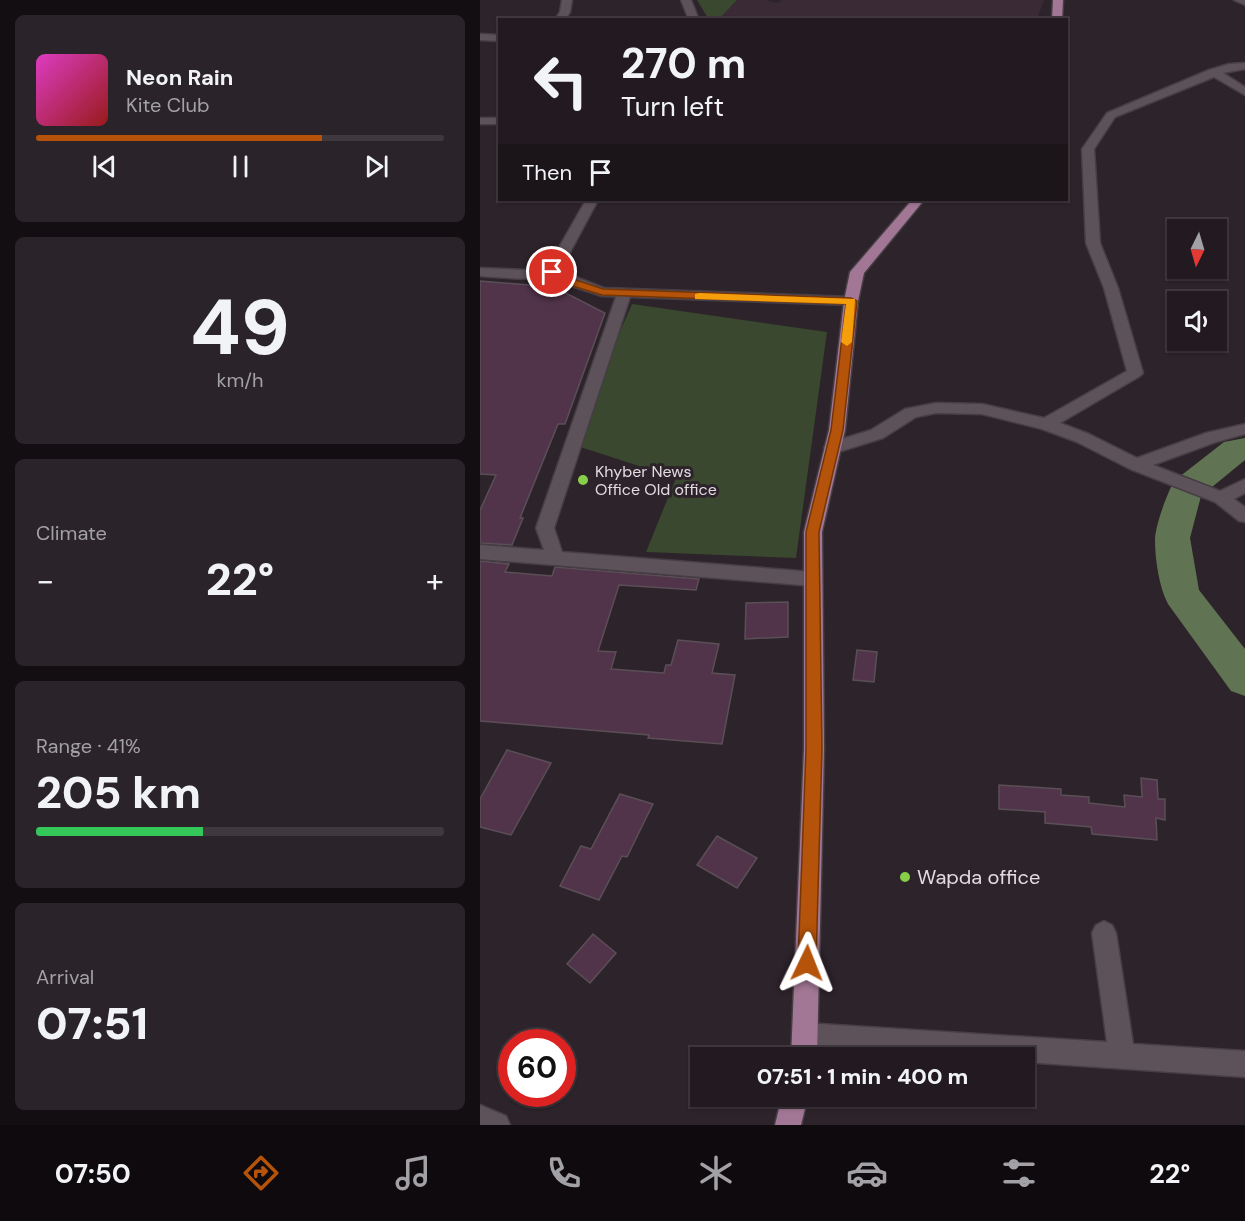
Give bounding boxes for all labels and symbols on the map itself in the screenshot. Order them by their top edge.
north arrow [1167,219,1227,279]
pin [526,246,577,297]
place label: Khyber News Office Old office [595,461,717,500]
marker: Khyber News Office Old office [576,473,590,487]
place label: Wapda office [917,864,1040,890]
marker: Wapda office [898,870,912,884]
position arrow [775,931,839,995]
speed limit sign: 60 [498,1029,576,1107]

